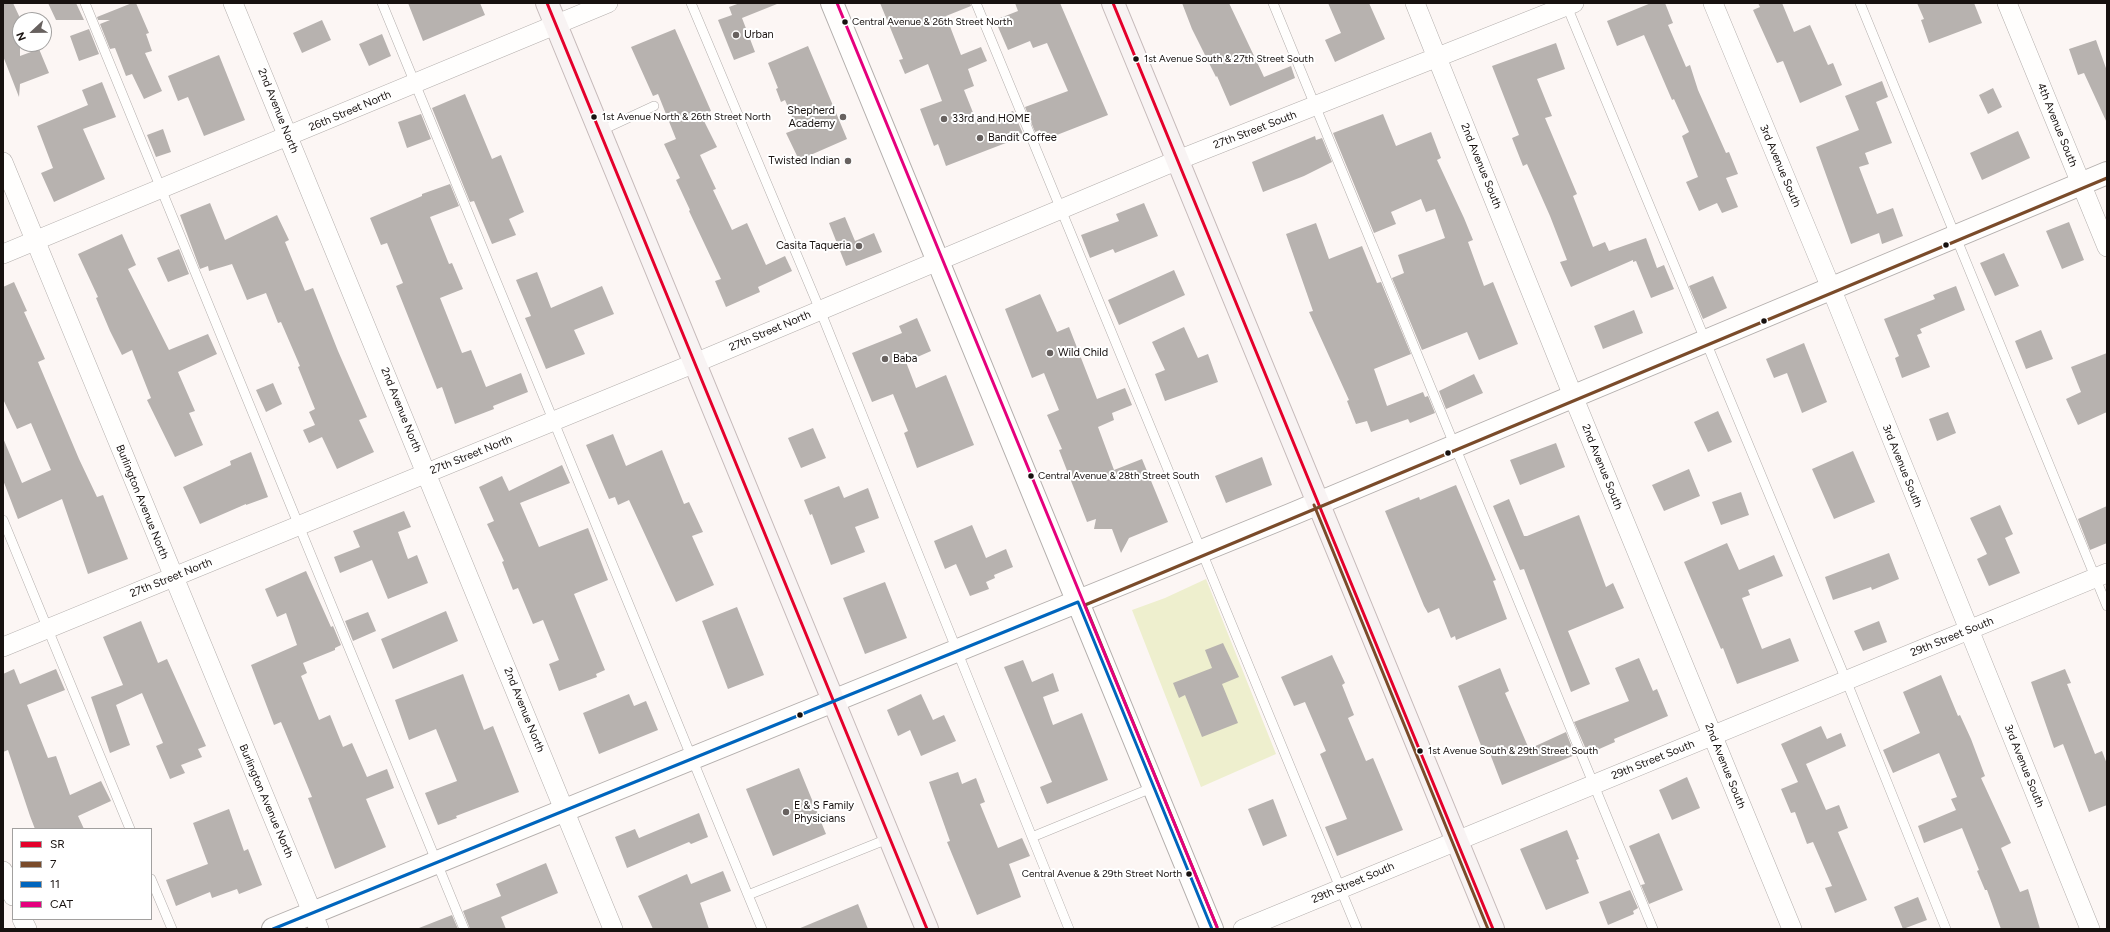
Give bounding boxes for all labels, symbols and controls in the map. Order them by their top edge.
north arrow [12,12,52,52]
place label: Central Avenue & 26th Street North [852,16,1012,28]
marker: Central Avenue & 26th Street North [840,17,850,27]
place label: Urban [744,28,774,42]
text: N [14,30,29,43]
marker: Urban [731,30,741,40]
place label: 1st Avenue South & 27th Street South [1144,53,1314,65]
marker: 1st Avenue South & 27th Street South [1131,54,1141,64]
street label: 2nd Avenue North [255,67,301,155]
street label: 4th Avenue South [2034,81,2080,169]
street label: 26th Street North [307,88,393,134]
place label: Shepherd Academy [787,104,835,130]
street label: 27th Street South [1211,108,1299,152]
place label: 1st Avenue North & 26th Street North [602,111,771,123]
marker: 1st Avenue North & 26th Street North [589,112,599,122]
marker: Shepherd Academy [838,112,848,122]
place label: 33rd and HOME [952,112,1030,126]
marker: 33rd and HOME [939,114,949,124]
street label: 2nd Avenue South [1458,121,1504,211]
street label: 3rd Avenue South [1757,123,1803,209]
place label: Bandit Coffee [988,131,1057,145]
marker: Bandit Coffee [975,133,985,143]
place label: Twisted Indian [769,154,840,168]
marker: Twisted Indian [843,156,853,166]
place label: Casita Taqueria [776,239,851,253]
unlabelled marker [1941,240,1951,250]
marker: Casita Taqueria [854,241,864,251]
street label: 27th Street North [727,308,813,354]
unlabelled marker [1759,316,1769,326]
place label: Wild Child [1058,346,1108,360]
marker: Wild Child [1045,348,1055,358]
place label: Baba [893,352,917,366]
marker: Baba [880,354,890,364]
street label: 2nd Avenue North [378,366,424,454]
street label: 2nd Avenue South [1579,422,1625,512]
street label: 3rd Avenue South [1879,423,1925,509]
street label: 27th Street North [428,432,514,478]
street label: Burlington Avenue North [113,443,171,561]
unlabelled marker [1443,448,1453,458]
place label: Central Avenue & 28th Street South [1038,470,1199,482]
marker: Central Avenue & 28th Street South [1026,471,1036,481]
street label: 27th Street North [128,555,214,601]
street label: 29th Street South [1909,614,1995,660]
street label: 2nd Avenue North [501,666,547,754]
unlabelled marker [795,710,805,720]
street label: 2nd Avenue South [1702,721,1748,811]
street label: 3rd Avenue South [2001,723,2047,809]
street label: 29th Street South [1610,737,1696,783]
street label: Burlington Avenue North [236,742,296,860]
place label: 1st Avenue South & 29th Street South [1428,745,1598,757]
marker: 1st Avenue South & 29th Street South [1415,746,1425,756]
place label: E & S Family Physicians [794,799,854,825]
marker: E & S Family Physicians [781,807,791,817]
legend [12,828,152,920]
text: SR [50,837,65,851]
text: 7 [50,857,56,871]
street label: 29th Street South [1310,860,1396,906]
place label: Central Avenue & 29th Street North [1022,868,1182,880]
marker: Central Avenue & 29th Street North [1184,869,1194,879]
text: 11 [50,877,60,891]
text: CAT [50,897,73,911]

